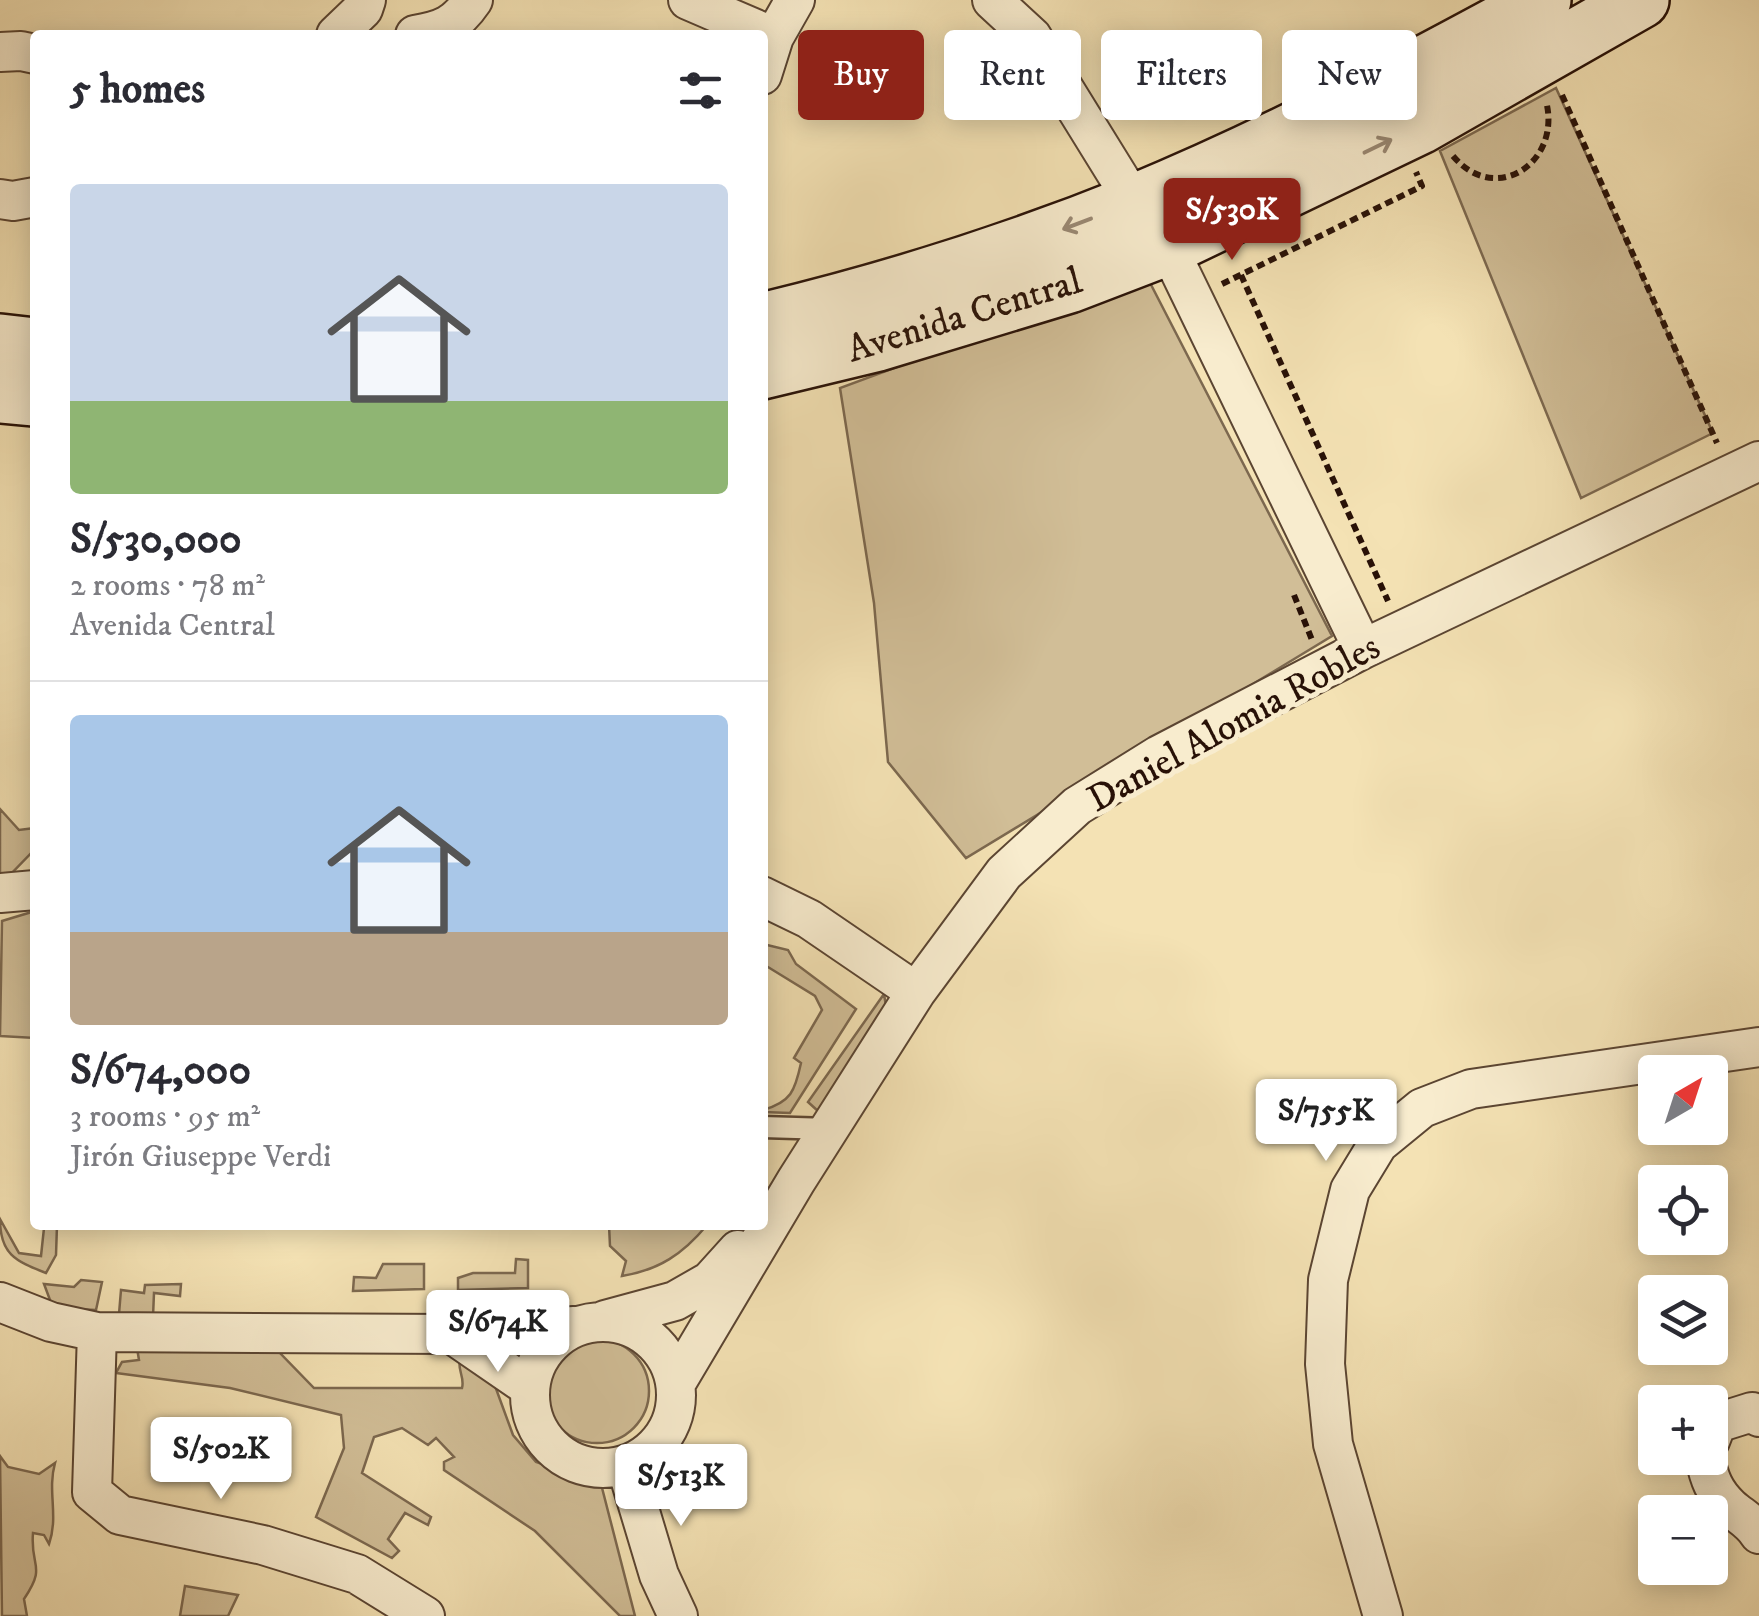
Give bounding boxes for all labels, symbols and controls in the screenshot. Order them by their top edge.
chip: Buy [798,30,924,120]
chip: Rent [944,30,1081,120]
chip: Filters [1101,30,1262,120]
chip: New [1282,30,1417,120]
icon: filters [673,63,728,118]
text: 5 homes [70,64,205,116]
one-way arrow [1362,136,1392,155]
pin: S/530K [1151,178,1313,263]
text: S/530K [1185,190,1279,230]
one-way arrow [1062,216,1093,234]
icon: home [309,249,489,429]
street label: Avenida Central [841,257,1088,374]
text: S/530,000 [70,514,242,566]
text: 2 rooms · 78 m² [70,566,265,606]
text: Avenida Central [70,606,275,646]
street label: Daniel Alomia Robles [1079,624,1389,824]
icon: home [309,780,489,960]
text: S/674,000 [70,1045,251,1097]
north arrow [1638,1055,1728,1145]
map controls [1638,1055,1728,1585]
pin: S/755K [1245,1079,1407,1164]
text: S/755K [1278,1091,1374,1131]
text: 3 rooms · 95 m² [70,1097,260,1137]
text: Jirón Giuseppe Verdi [70,1137,331,1177]
button: locate [1638,1165,1728,1255]
button: layers [1638,1275,1728,1365]
pin: S/674K [417,1290,579,1375]
text: S/674K [448,1302,548,1342]
button: + [1638,1385,1728,1475]
pin: S/502K [140,1417,302,1502]
text: S/502K [173,1429,269,1469]
pin: S/513K [600,1444,762,1529]
text: S/513K [637,1456,725,1496]
button: − [1638,1495,1728,1585]

